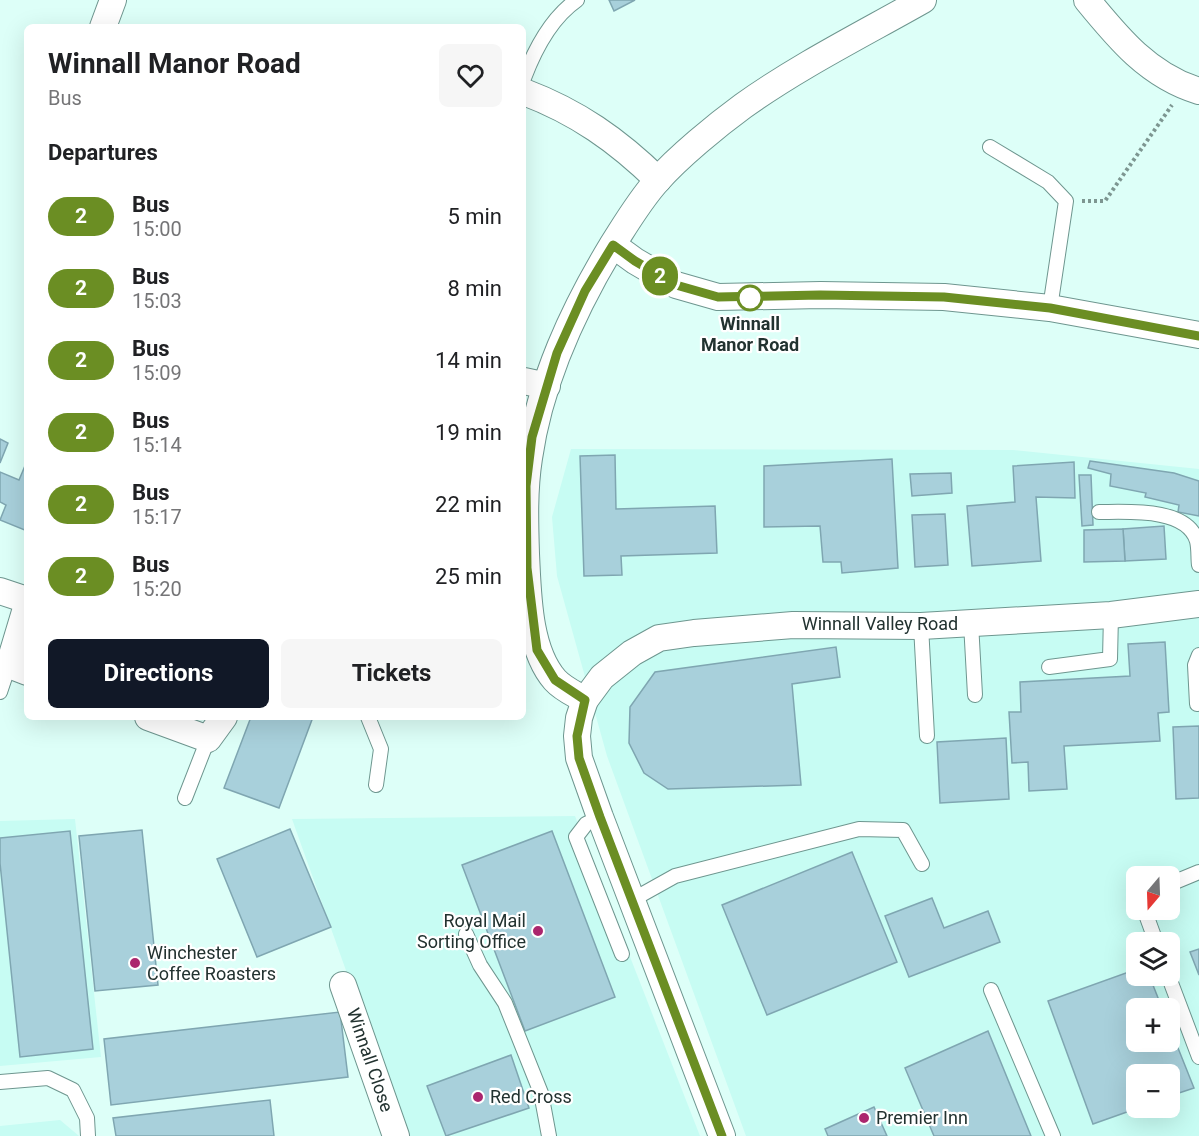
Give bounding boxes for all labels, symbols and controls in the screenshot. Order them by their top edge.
button: heart [439,44,502,107]
text: Winnall Manor Road [48,47,301,80]
text: Bus [48,86,82,110]
text: Departures [48,140,158,165]
text: Bus [132,192,170,217]
text: 2 [75,204,87,228]
text: 5 min [447,204,502,229]
text: 15:00 [132,217,182,241]
line badge: 2 [640,256,680,296]
text: Bus [132,264,170,289]
text: 2 [654,264,666,288]
text: 2 [75,276,87,300]
text: 8 min [447,276,502,301]
marker: Winnall Manor Road [737,285,763,311]
text: 15:03 [132,289,182,313]
place label: Winnall Manor Road [701,313,799,355]
text: Bus [132,336,170,361]
text: 2 [75,348,87,372]
text: 14 min [435,348,502,373]
text: 15:09 [132,361,182,385]
text: Bus [132,408,170,433]
text: 2 [75,420,87,444]
text: 19 min [435,420,502,445]
text: 15:14 [132,433,182,457]
text: Bus [132,480,170,505]
text: 2 [75,492,87,516]
text: 22 min [435,492,502,517]
text: 15:17 [132,505,182,529]
text: Bus [132,552,170,577]
text: 2 [75,564,87,588]
text: 25 min [435,564,502,589]
text: 15:20 [132,577,182,601]
street label: Winnall Valley Road [802,613,958,634]
button: Directions [48,639,269,708]
button: Tickets [281,639,502,708]
north arrow [1126,866,1180,920]
map controls [1126,866,1180,1118]
place label: Royal Mail Sorting Office [417,910,526,952]
marker: Royal Mail Sorting Office [531,924,545,938]
button: layers [1126,932,1180,986]
place label: Winchester Coffee Roasters [147,942,276,984]
marker: Winchester Coffee Roasters [128,956,142,970]
button: + [1126,998,1180,1052]
street label: Winnall Close [343,1005,398,1115]
button: − [1126,1064,1180,1118]
place label: Red Cross [490,1086,572,1107]
marker: Red Cross [471,1090,485,1104]
place label: Premier Inn [876,1107,968,1128]
marker: Premier Inn [857,1111,871,1125]

